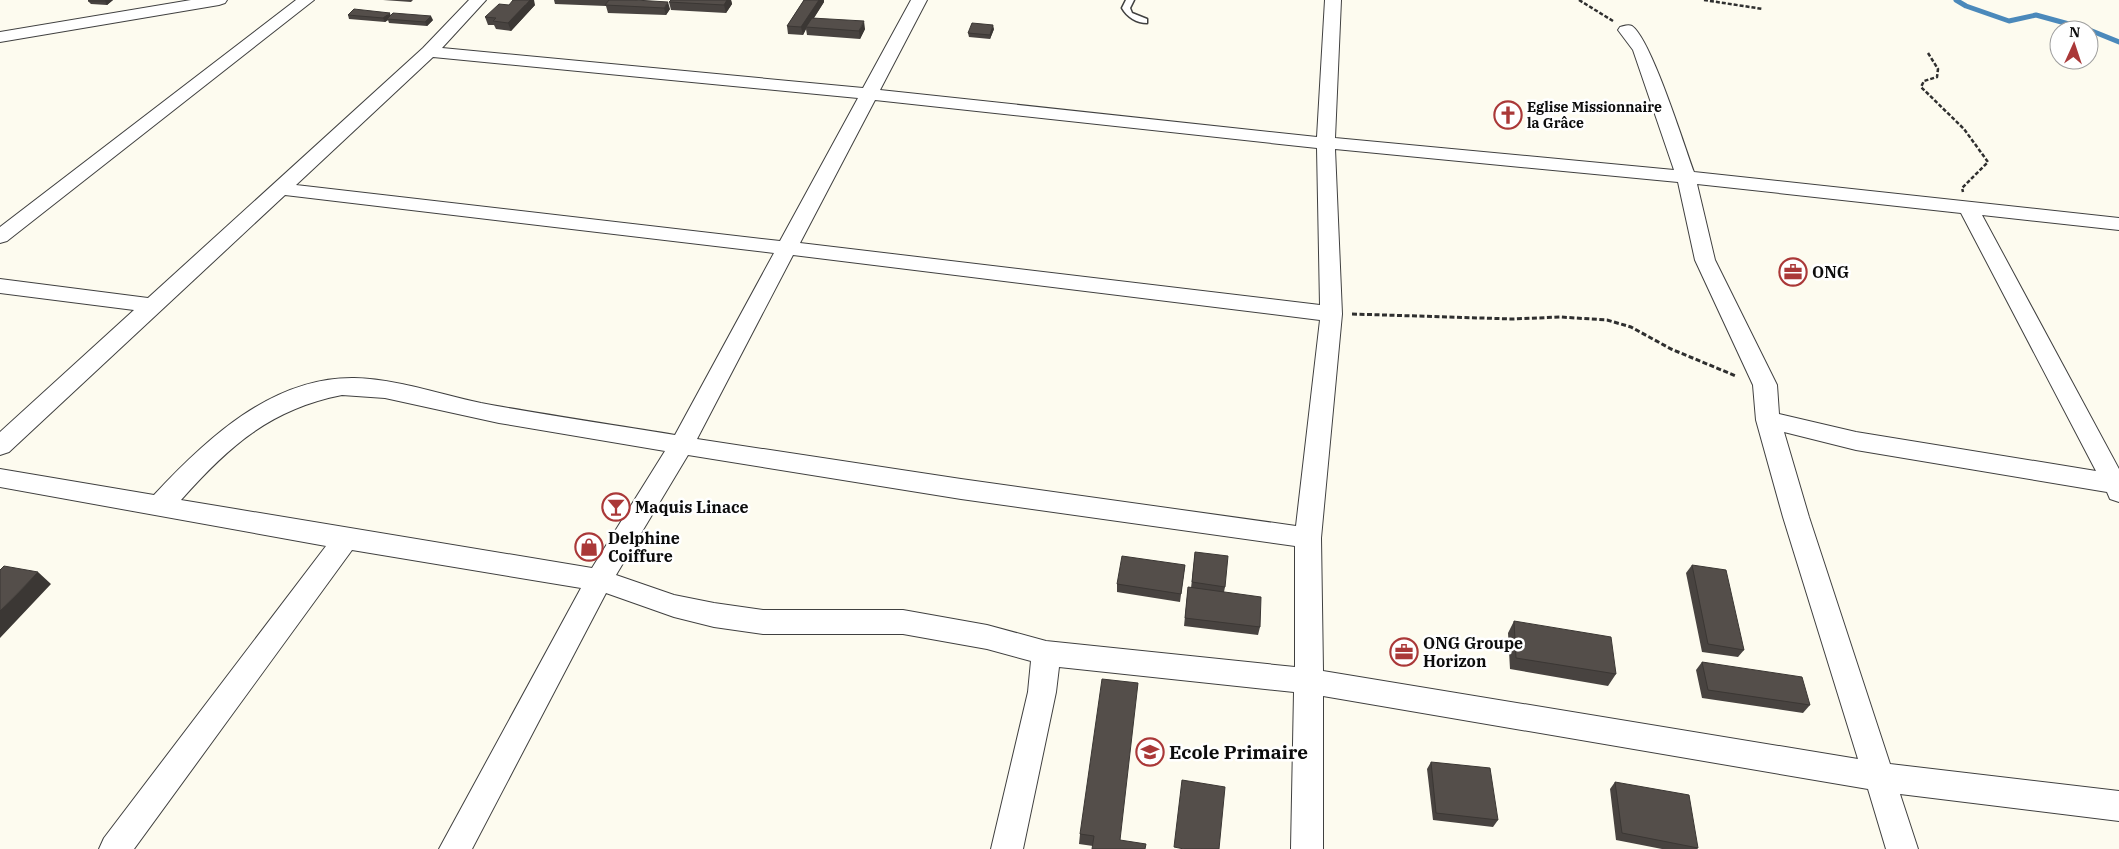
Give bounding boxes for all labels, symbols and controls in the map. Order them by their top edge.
north arrow [2049,20,2099,70]
text: N [2069,23,2081,41]
place label: Eglise Missionnaire la Grâce [1527,98,1662,132]
church icon: Eglise Missionnaire la Grâce [1493,100,1523,130]
office icon: ONG [1778,257,1808,287]
place label: ONG [1812,262,1849,282]
bar icon: Maquis Linace [601,492,631,522]
place label: Maquis Linace [635,497,749,517]
place label: Delphine Coiffure [608,528,680,566]
shop icon: Delphine Coiffure [574,532,604,562]
place label: ONG Groupe Horizon [1423,633,1523,671]
office icon: ONG Groupe Horizon [1389,637,1419,667]
school or university icon: Ecole Primaire [1135,737,1165,767]
place label: Ecole Primaire [1169,740,1308,764]

